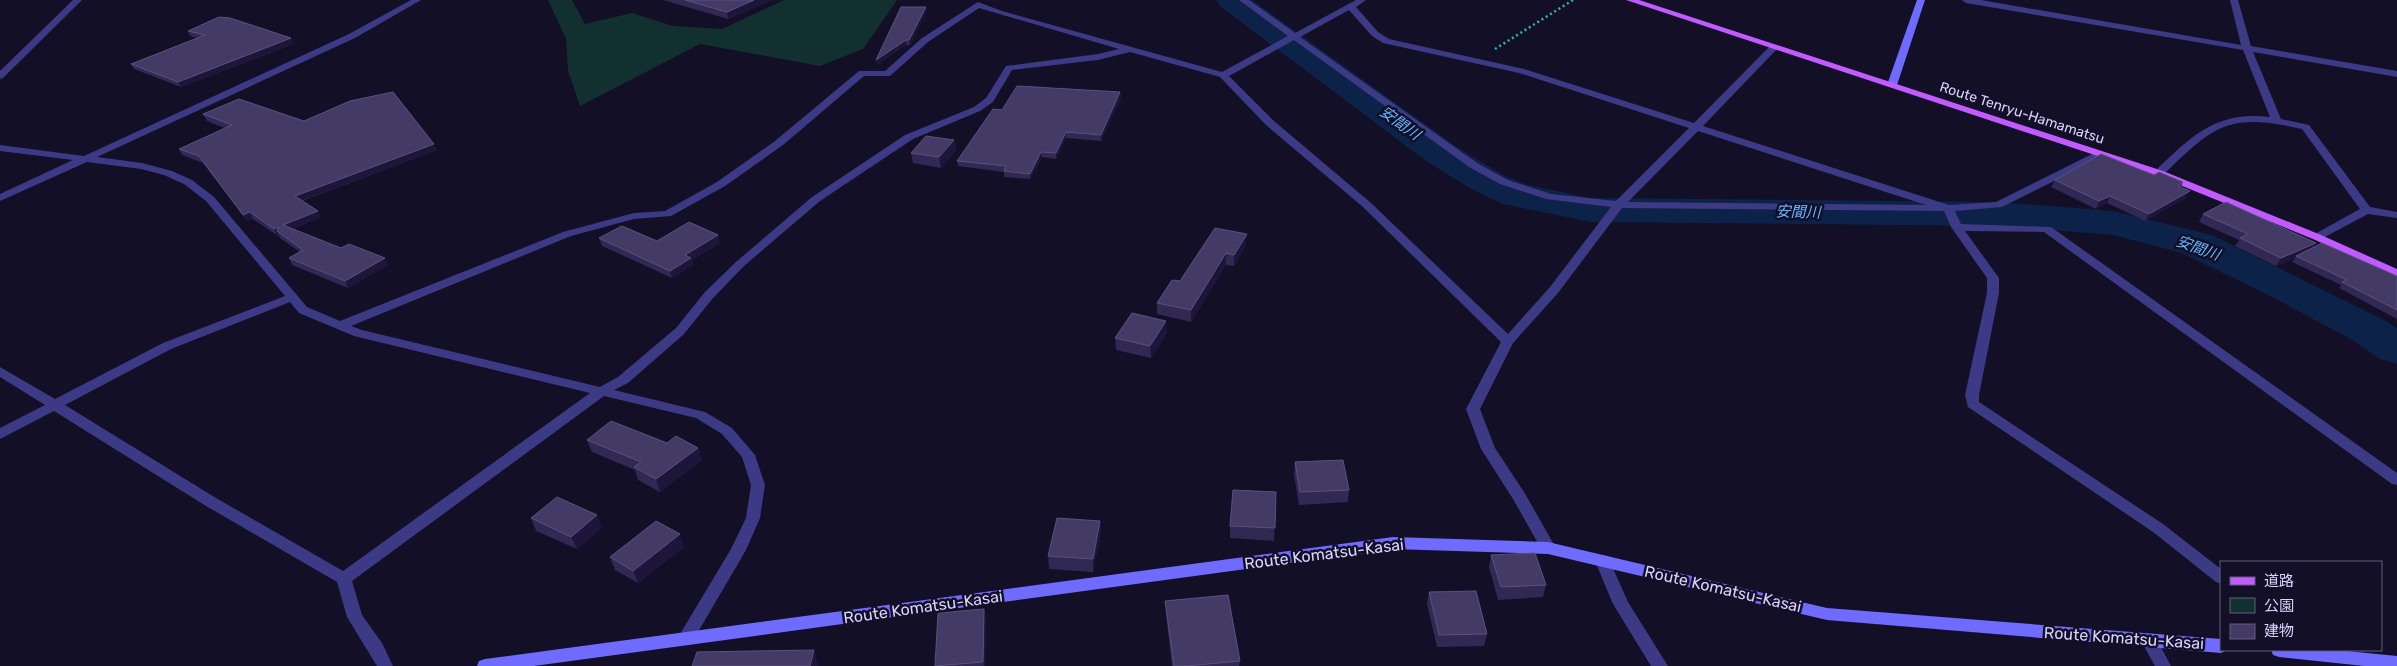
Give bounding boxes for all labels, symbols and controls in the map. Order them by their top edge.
street label: Route Tenryu-Hamamatsu [1937,78,2107,148]
water label: 安間川 [1377,102,1425,145]
water label: 安間川 [1775,203,1823,221]
water label: 安間川 [2174,232,2224,265]
street label: Route Komatsu-Kasai [1243,535,1405,573]
legend [2220,561,2382,651]
street label: Route Komatsu-Kasai [1643,562,1803,616]
text: 道路 [2264,572,2294,590]
street label: Route Komatsu-Kasai [842,586,1004,628]
text: 公園 [2264,597,2294,615]
text: 建物 [2264,622,2294,640]
street label: Route Komatsu-Kasai [2043,623,2205,653]

